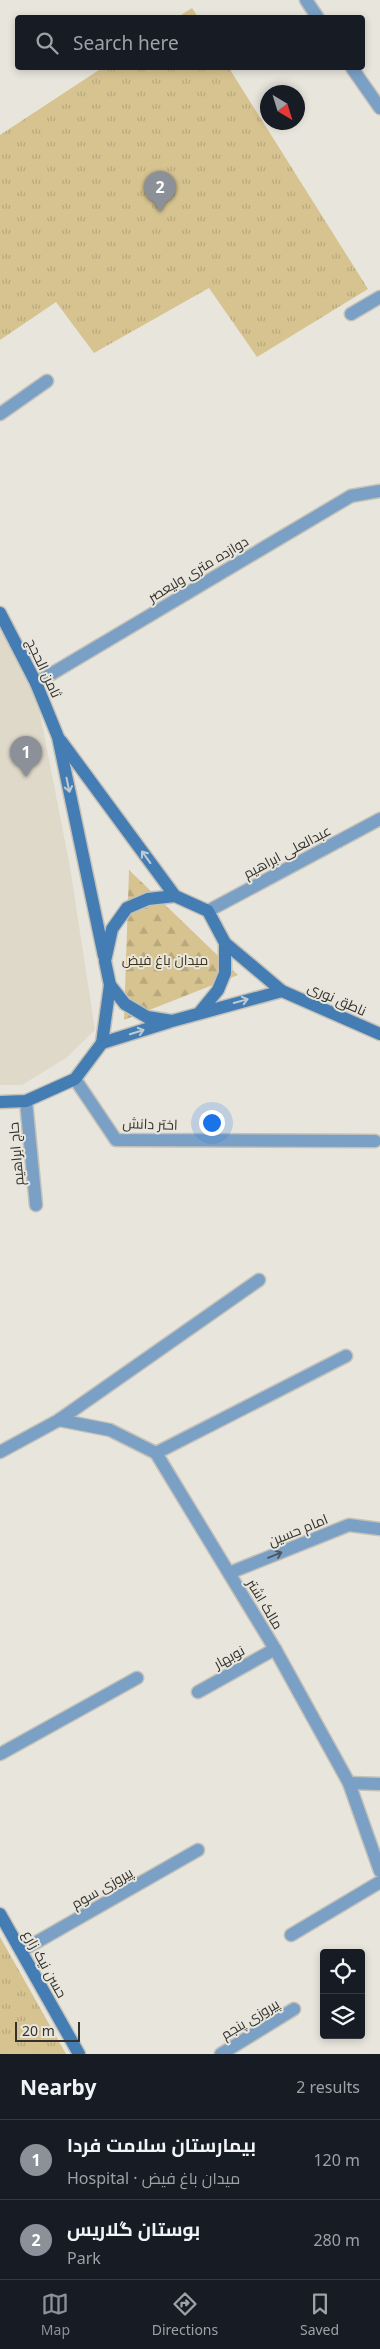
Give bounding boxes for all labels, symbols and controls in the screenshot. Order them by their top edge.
search box [15,15,365,70]
icon: search [33,29,61,57]
text: Search here [73,30,179,56]
north arrow [260,85,305,130]
pin: 2 [144,171,176,212]
street label: دوازده متری ولیعصر [143,531,252,607]
street label: ثامن الحجج [22,635,67,701]
pin: 1 [10,736,42,777]
one-way arrow [64,777,73,793]
street label: عبدالعلی ابراهیم [240,820,334,884]
one-way arrow [141,850,151,864]
park label: میدان باغ فیض [122,950,208,969]
street label: ناطق نوری [305,977,370,1020]
one-way arrow [232,996,248,1006]
one-way arrow [129,1027,144,1036]
your location [199,1110,225,1136]
street label: اختر دانش [122,1113,178,1134]
street label: حاج ابراهیم [3,1121,29,1187]
street label: امام حسین [265,1509,331,1551]
one-way arrow [267,1550,282,1559]
street label: مالک اشتر [242,1574,288,1633]
street label: نوبهار [209,1640,248,1673]
street label: پیروزی سوم [68,1862,137,1914]
street label: حسن نیک زارع [19,1926,72,2001]
map controls [320,1949,365,2039]
button: locate [320,1949,365,1994]
street label: پیروزی پنجم [217,1994,283,2044]
button: layers [320,1994,365,2039]
scale bar [15,2019,80,2042]
text: 20 m [22,2021,55,2040]
text: Nearby [20,2073,96,2101]
text: 2 results [296,2076,360,2098]
text: بیمارستان سلامت فردا [67,2132,256,2158]
text: 1 [31,2149,41,2171]
text: 120 m [313,2149,360,2171]
text: Hospital · میدان باغ فیض [67,2167,240,2189]
text: بوستان گلاریس [67,2216,200,2242]
text: 2 [31,2229,41,2251]
text: 280 m [313,2229,360,2251]
text: Park [67,2247,101,2269]
tab: Map [41,2290,70,2339]
tab: Directions [152,2290,218,2339]
tab: Saved [300,2290,339,2339]

